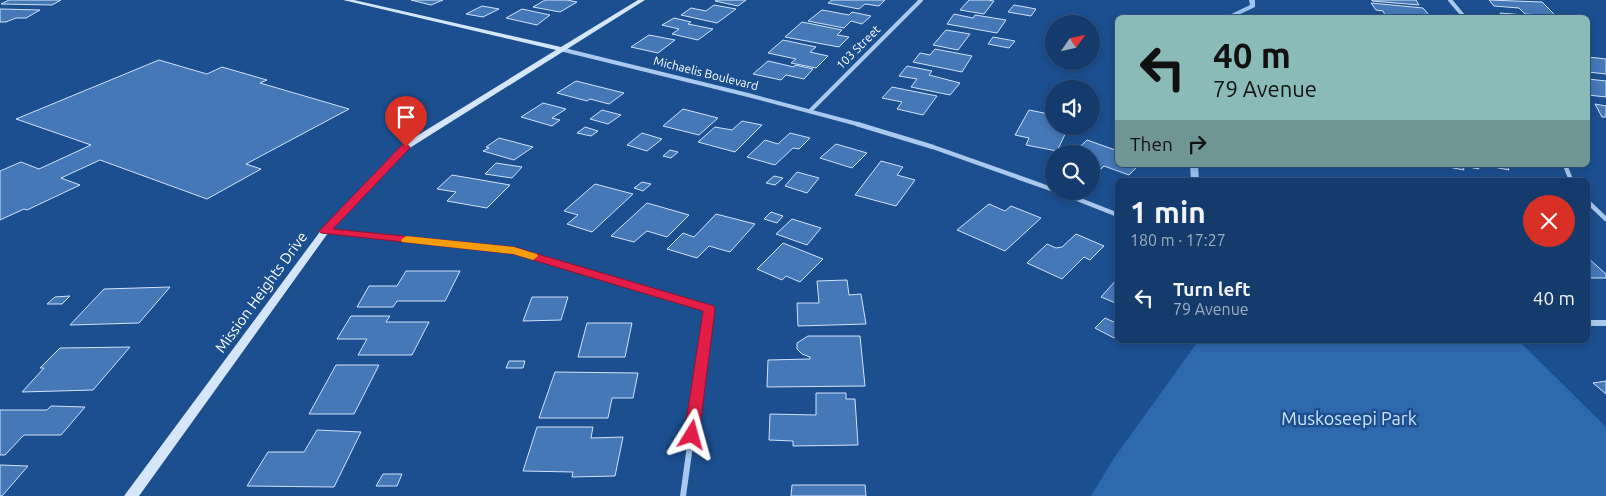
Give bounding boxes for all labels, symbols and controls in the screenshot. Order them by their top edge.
north arrow [1045,15,1100,70]
map controls [1045,15,1100,200]
street label: 103 Street [833,22,883,72]
icon: left [1130,35,1195,100]
text: 40 m [1213,35,1291,75]
street label: Michaelis Boulevard [652,54,760,92]
text: 79 Avenue [1213,76,1317,101]
button: sound [1045,80,1100,135]
pin [385,96,427,147]
icon: arrive [392,103,420,131]
icon: right [1183,130,1211,158]
text: Then [1130,133,1173,155]
button: search [1045,145,1100,200]
text: 1 min [1130,195,1206,229]
button: close [1523,195,1575,247]
street label: Mission Heights Drive [212,228,310,356]
text: 180 m · 17:27 [1130,231,1226,249]
text: Turn left [1173,278,1251,300]
icon: left [1130,284,1158,312]
text: 40 m [1533,287,1575,309]
text: 79 Avenue [1173,300,1249,318]
position arrow [665,408,717,460]
park label: Muskoseepi Park [1281,408,1417,428]

